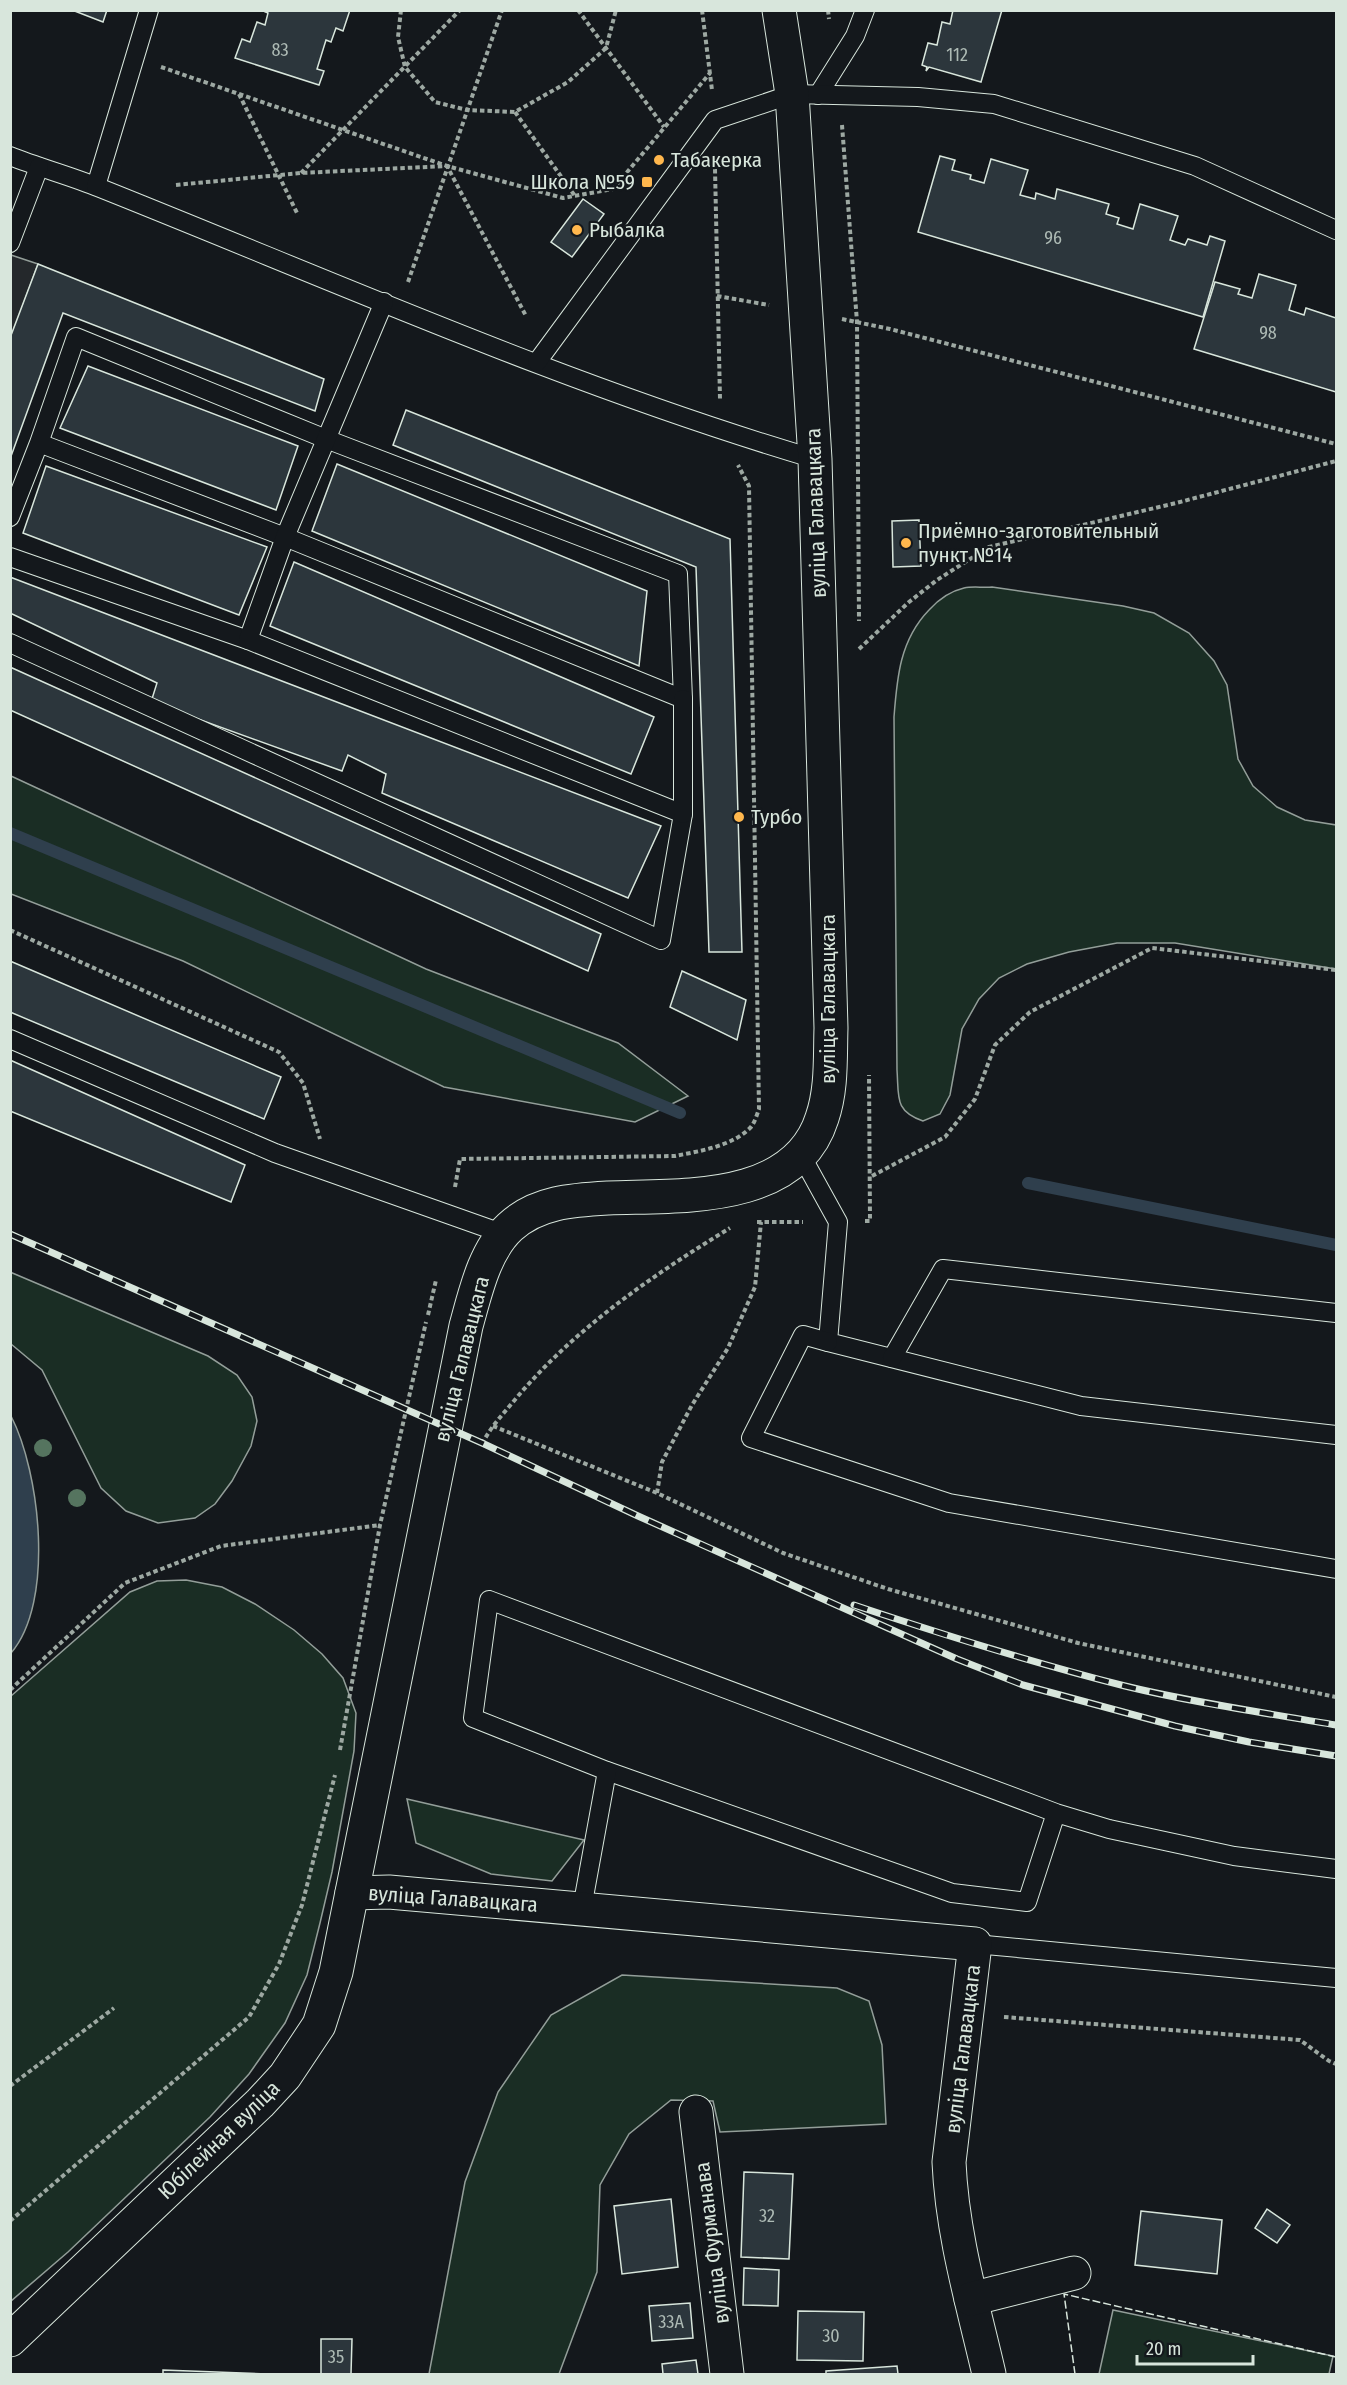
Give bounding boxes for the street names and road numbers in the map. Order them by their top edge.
street label: вуліца Галавацкага [800,428,832,598]
street label: вуліца Галавацкага [815,914,841,1084]
street label: вуліца Галавацкага [429,1273,495,1445]
street label: вуліца Галавацкага [367,1880,539,1918]
street label: вуліца Галавацкага [940,1963,986,2135]
street label: Юбілейная вуліца [153,2075,285,2205]
street label: вуліца Фурманава [689,2161,735,2325]

